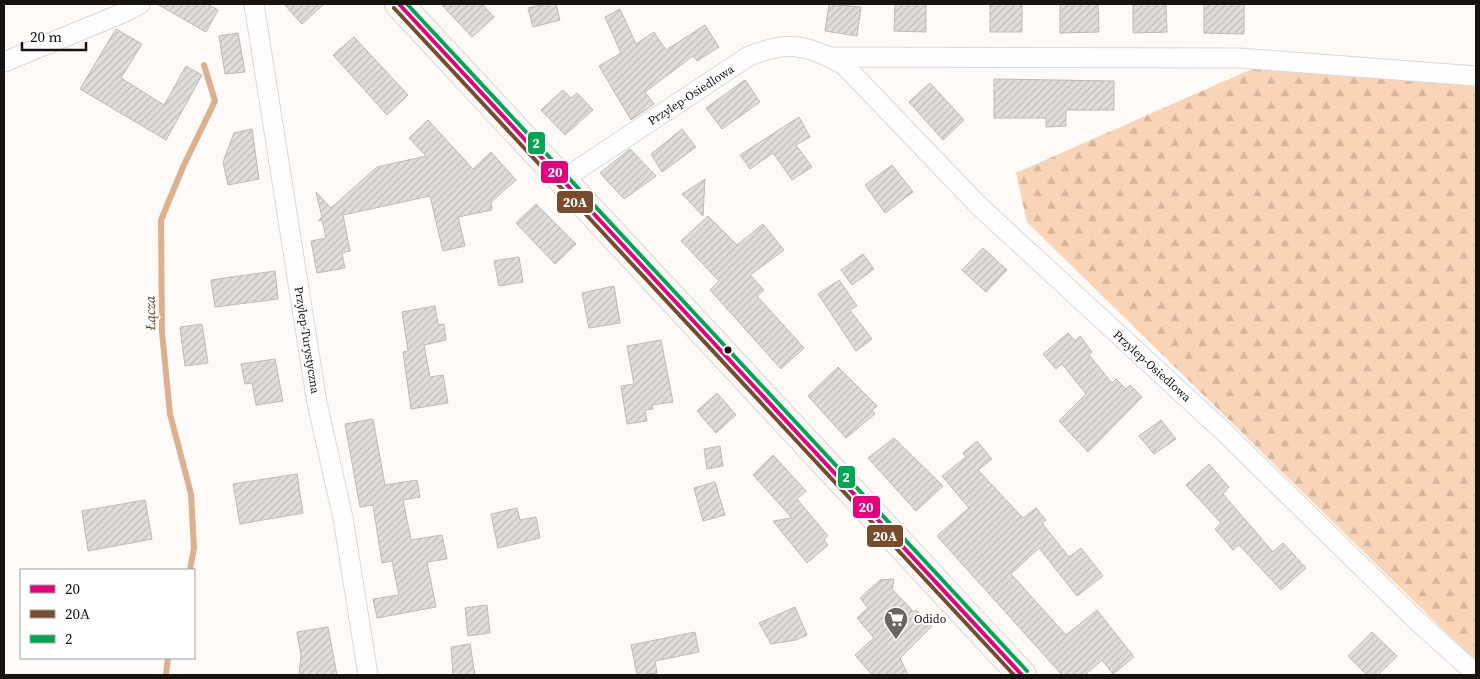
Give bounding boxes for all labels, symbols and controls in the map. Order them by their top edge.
scale bar [22,20,86,52]
text: 20 m [30,26,62,47]
street label: Przylep-Osiedlowa [645,61,738,129]
line badge: 2 [527,131,546,155]
text: 2 [532,133,540,153]
line badge: 20 [540,160,569,184]
text: 20 [547,162,563,182]
line badge: 20A [556,190,594,214]
text: 20A [563,192,588,212]
street label: Przylep-Turystyczna [291,285,324,396]
water label: Łącza [140,295,160,331]
street label: Przylep-Osiedlowa [1110,327,1195,406]
unlabelled marker [723,345,733,355]
line badge: 2 [837,465,856,489]
text: 2 [842,467,850,487]
line badge: 20 [852,495,881,519]
text: 20 [858,497,874,517]
line badge: 20A [866,524,904,548]
text: 20A [873,526,898,546]
legend [20,569,195,659]
text: 20 [65,578,80,599]
text: 20A [65,603,90,624]
supermarket icon: Odido [883,606,909,640]
place label: Odido [914,611,947,627]
text: 2 [65,628,73,649]

